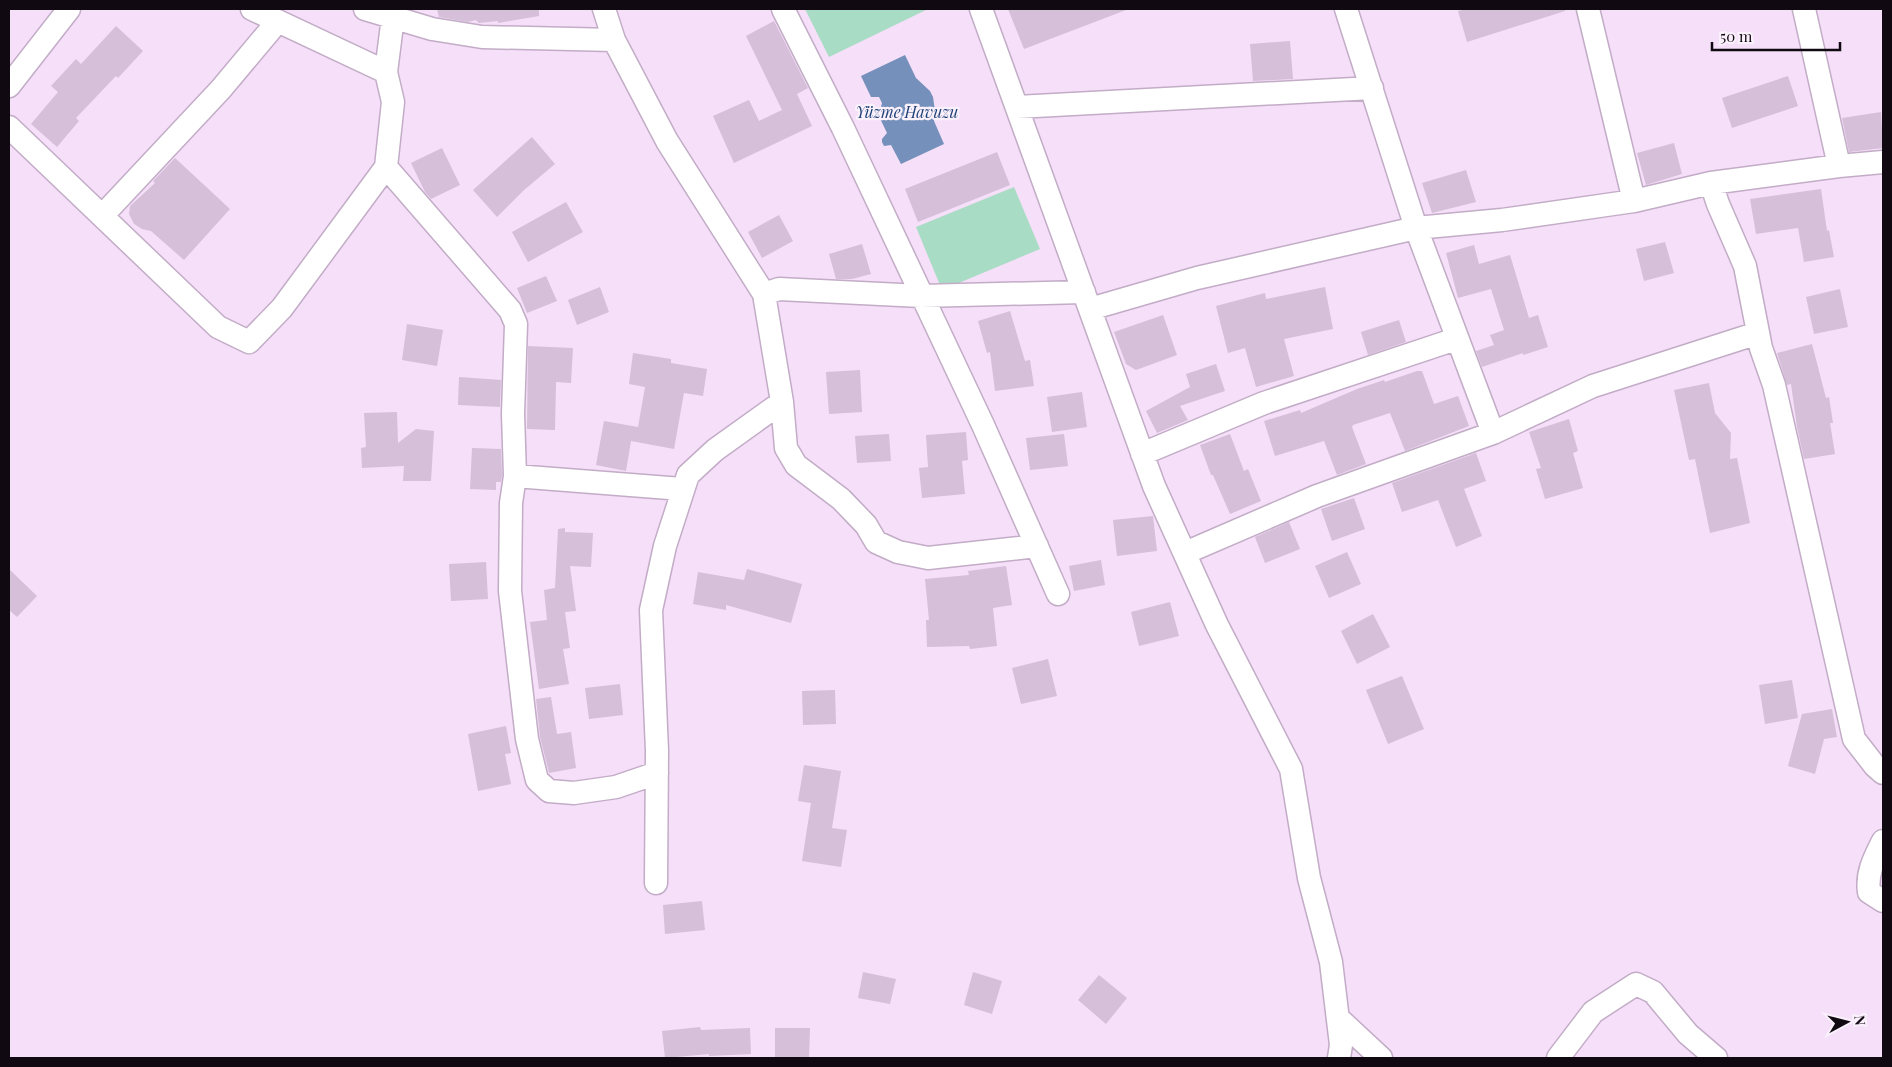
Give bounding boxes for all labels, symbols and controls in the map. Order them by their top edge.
scale bar [1712,20,1840,52]
text: 50 m [1720,26,1753,46]
water label: Yüzme Havuzu [856,101,958,122]
north arrow [1822,997,1872,1047]
text: N [1850,1014,1870,1027]

